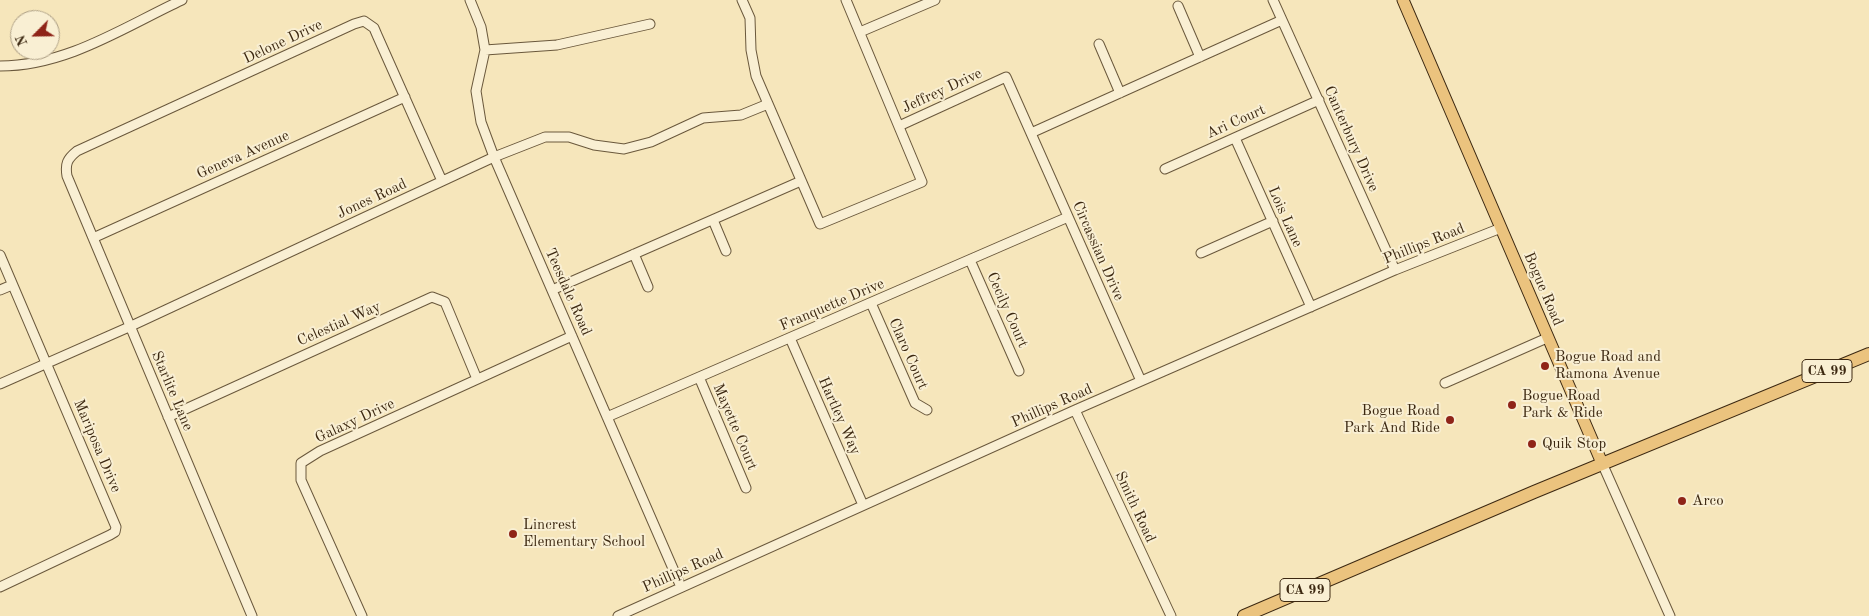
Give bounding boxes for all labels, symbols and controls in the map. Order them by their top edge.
north arrow [10,10,60,60]
street label: Delone Drive [241,16,325,68]
text: N [14,33,31,48]
street label: Jeffrey Drive [899,65,985,117]
street label: Canterbury Drive [1320,83,1382,195]
street label: Ari Court [1204,101,1268,143]
street label: Geneva Avenue [194,127,292,183]
street label: Jones Road [334,175,410,223]
street label: Lois Lane [1264,184,1306,250]
street label: Circassian Drive [1068,198,1128,304]
street label: Phillips Road [1381,219,1467,269]
street label: Teesdale Road [541,245,595,339]
street label: Bogue Road [1519,249,1567,329]
street label: Cecily Court [982,270,1032,350]
street label: Franquette Drive [777,275,887,335]
street label: Celestial Way [295,298,383,350]
street label: Claro Court [884,316,932,392]
street label: Starlite Lane [147,348,197,434]
place label: Bogue Road and Ramona Avenue [1555,348,1661,383]
marker: Bogue Road and Ramona Avenue [1539,360,1551,372]
road number: CA 99 [1802,360,1852,382]
street label: Hartley Way [814,374,864,458]
street label: Phillips Road [1009,380,1095,432]
street label: Mayette Court [709,381,761,473]
place label: Bogue Road Park & Ride [1522,387,1603,422]
street label: Galaxy Drive [312,395,398,447]
street label: Mariposa Drive [69,397,125,495]
marker: Bogue Road Park & Ride [1506,399,1518,411]
place label: Bogue Road Park And Ride [1344,402,1440,437]
marker: Bogue Road Park And Ride [1444,414,1456,426]
place label: Quik Stop [1542,435,1606,453]
marker: Quik Stop [1526,438,1538,450]
street label: Smith Road [1111,469,1159,545]
place label: Arco [1692,492,1724,510]
marker: Arco [1676,495,1688,507]
place label: Lincrest Elementary School [523,516,645,551]
marker: Lincrest Elementary School [507,528,519,540]
street label: Phillips Road [640,545,726,597]
road number: CA 99 [1280,578,1330,602]

